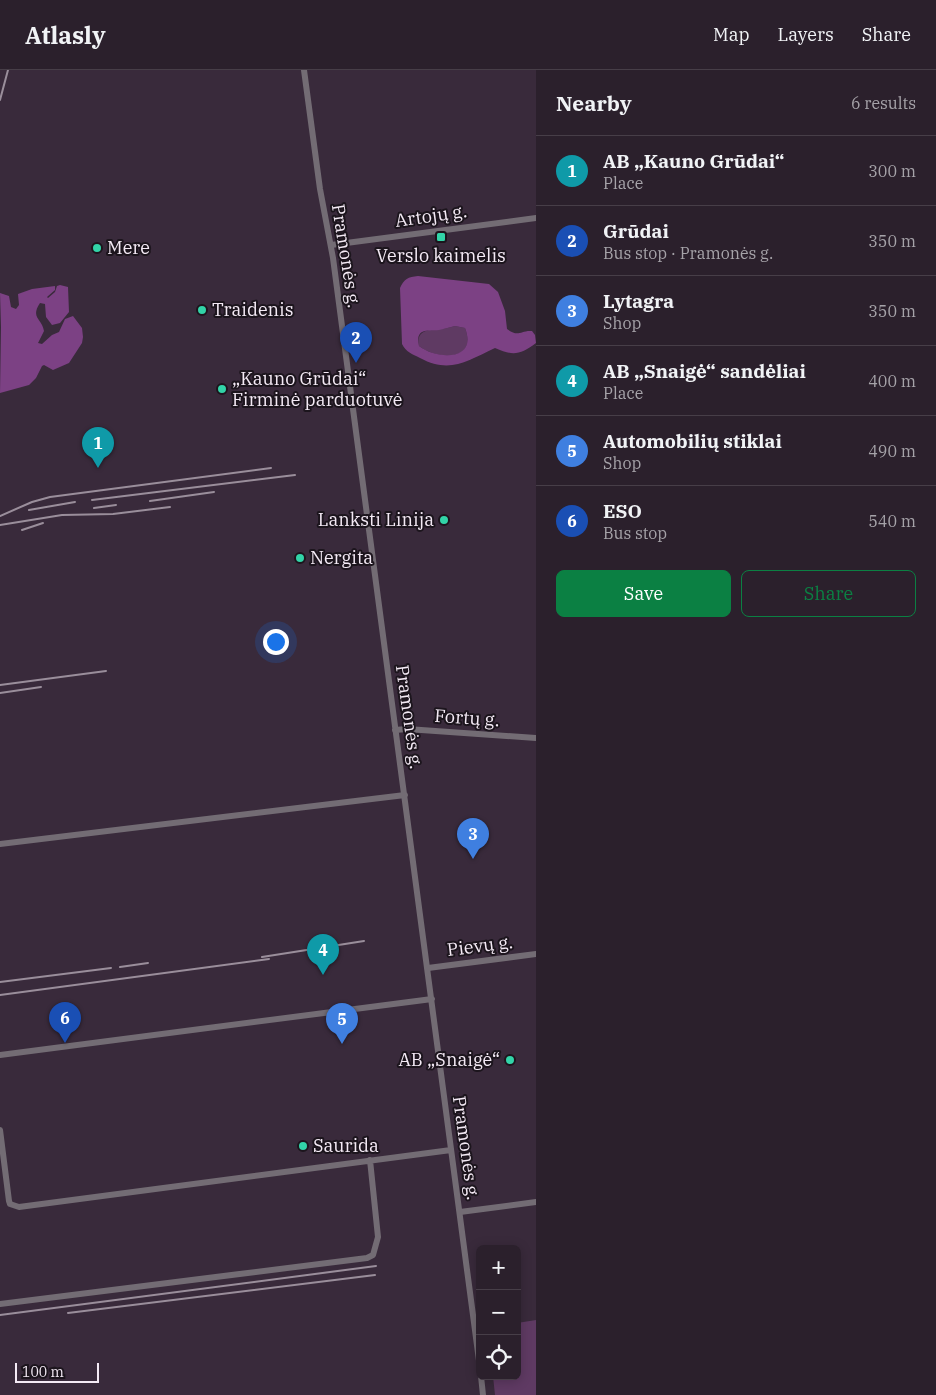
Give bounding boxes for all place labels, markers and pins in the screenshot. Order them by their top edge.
marker: Verslo kaimelis [435,231,447,243]
place label: Mere [107,236,150,259]
marker: Mere [91,242,103,254]
place label: Verslo kaimelis [376,244,506,267]
place label: Traidenis [212,298,294,321]
marker: Traidenis [196,304,208,316]
pin: 2 [340,322,372,363]
place label: „Kauno Grūdai“ Firminė parduotuvė [232,367,402,411]
marker: „Kauno Grūdai“ Firminė parduotuvė [216,383,228,395]
pin: 1 [82,427,114,468]
place label: Lanksti Linija [318,508,434,531]
marker: Lanksti Linija [438,514,450,526]
place label: Nergita [310,546,373,569]
marker: Nergita [294,552,306,564]
pin: 3 [457,818,489,859]
pin: 4 [307,934,339,975]
pin: 6 [49,1002,81,1043]
pin: 5 [326,1003,358,1044]
place label: AB „Snaigė“ [398,1048,500,1071]
marker: AB „Snaigė“ [504,1054,516,1066]
place label: Saurida [313,1134,379,1157]
marker: Saurida [297,1140,309,1152]

